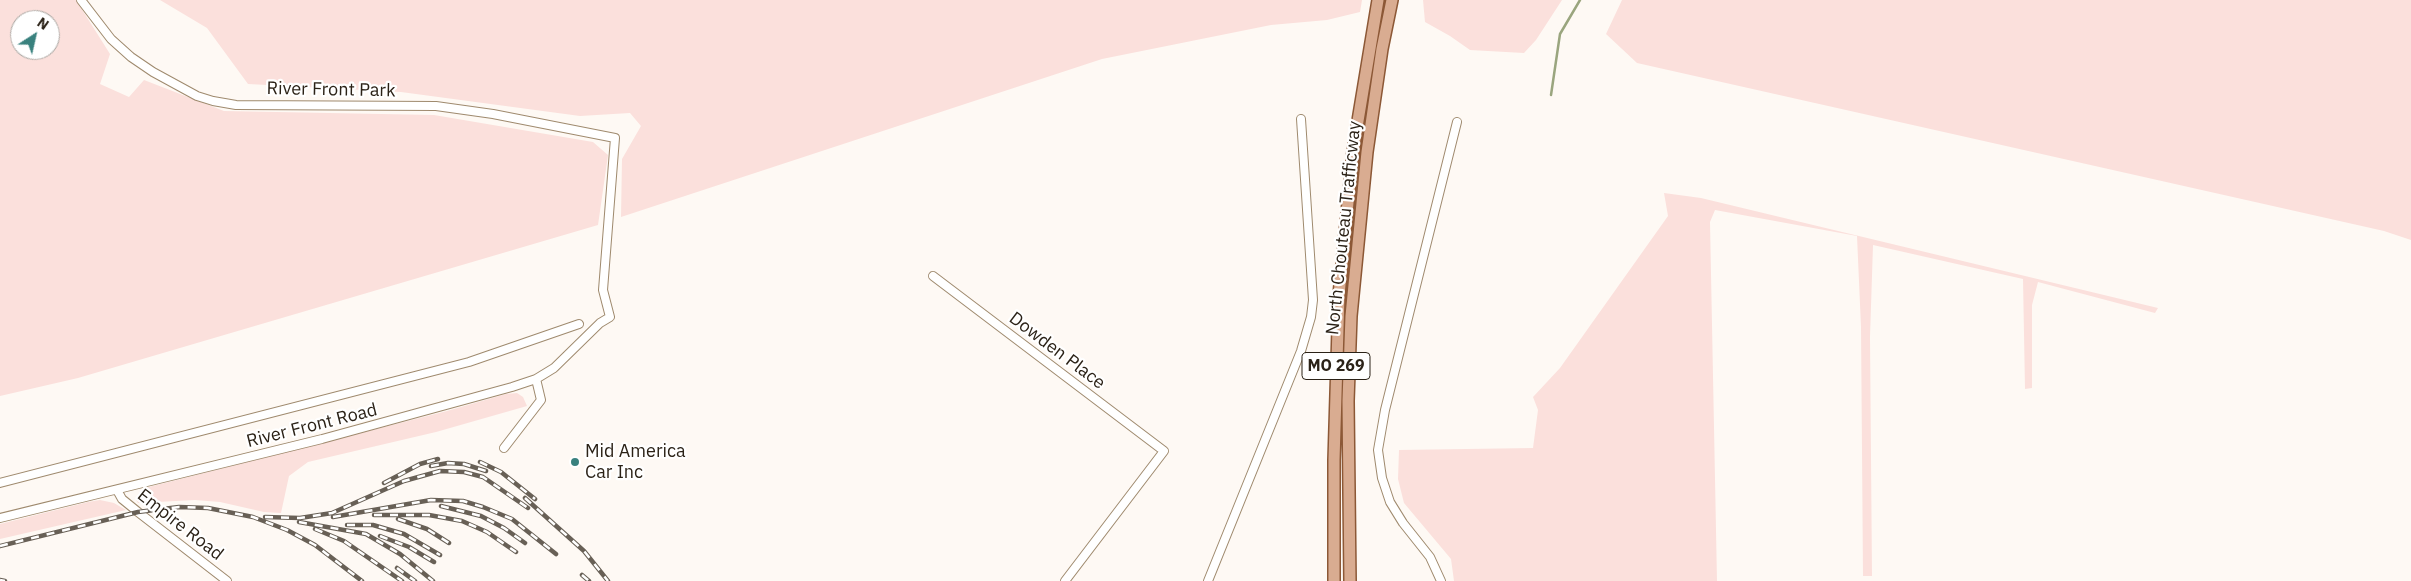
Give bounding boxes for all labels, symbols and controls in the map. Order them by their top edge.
north arrow [10,10,60,60]
text: N [34,13,52,34]
street label: River Front Park [266,78,396,102]
street label: North Chouteau Trafficway [1322,120,1366,336]
street label: Dowden Place [1005,308,1109,394]
road number: MO 269 [1302,352,1370,380]
street label: River Front Road [244,399,380,453]
place label: Mid America Car Inc [585,441,686,484]
marker: Mid America Car Inc [569,456,581,468]
street label: Empire Road [133,485,227,565]

